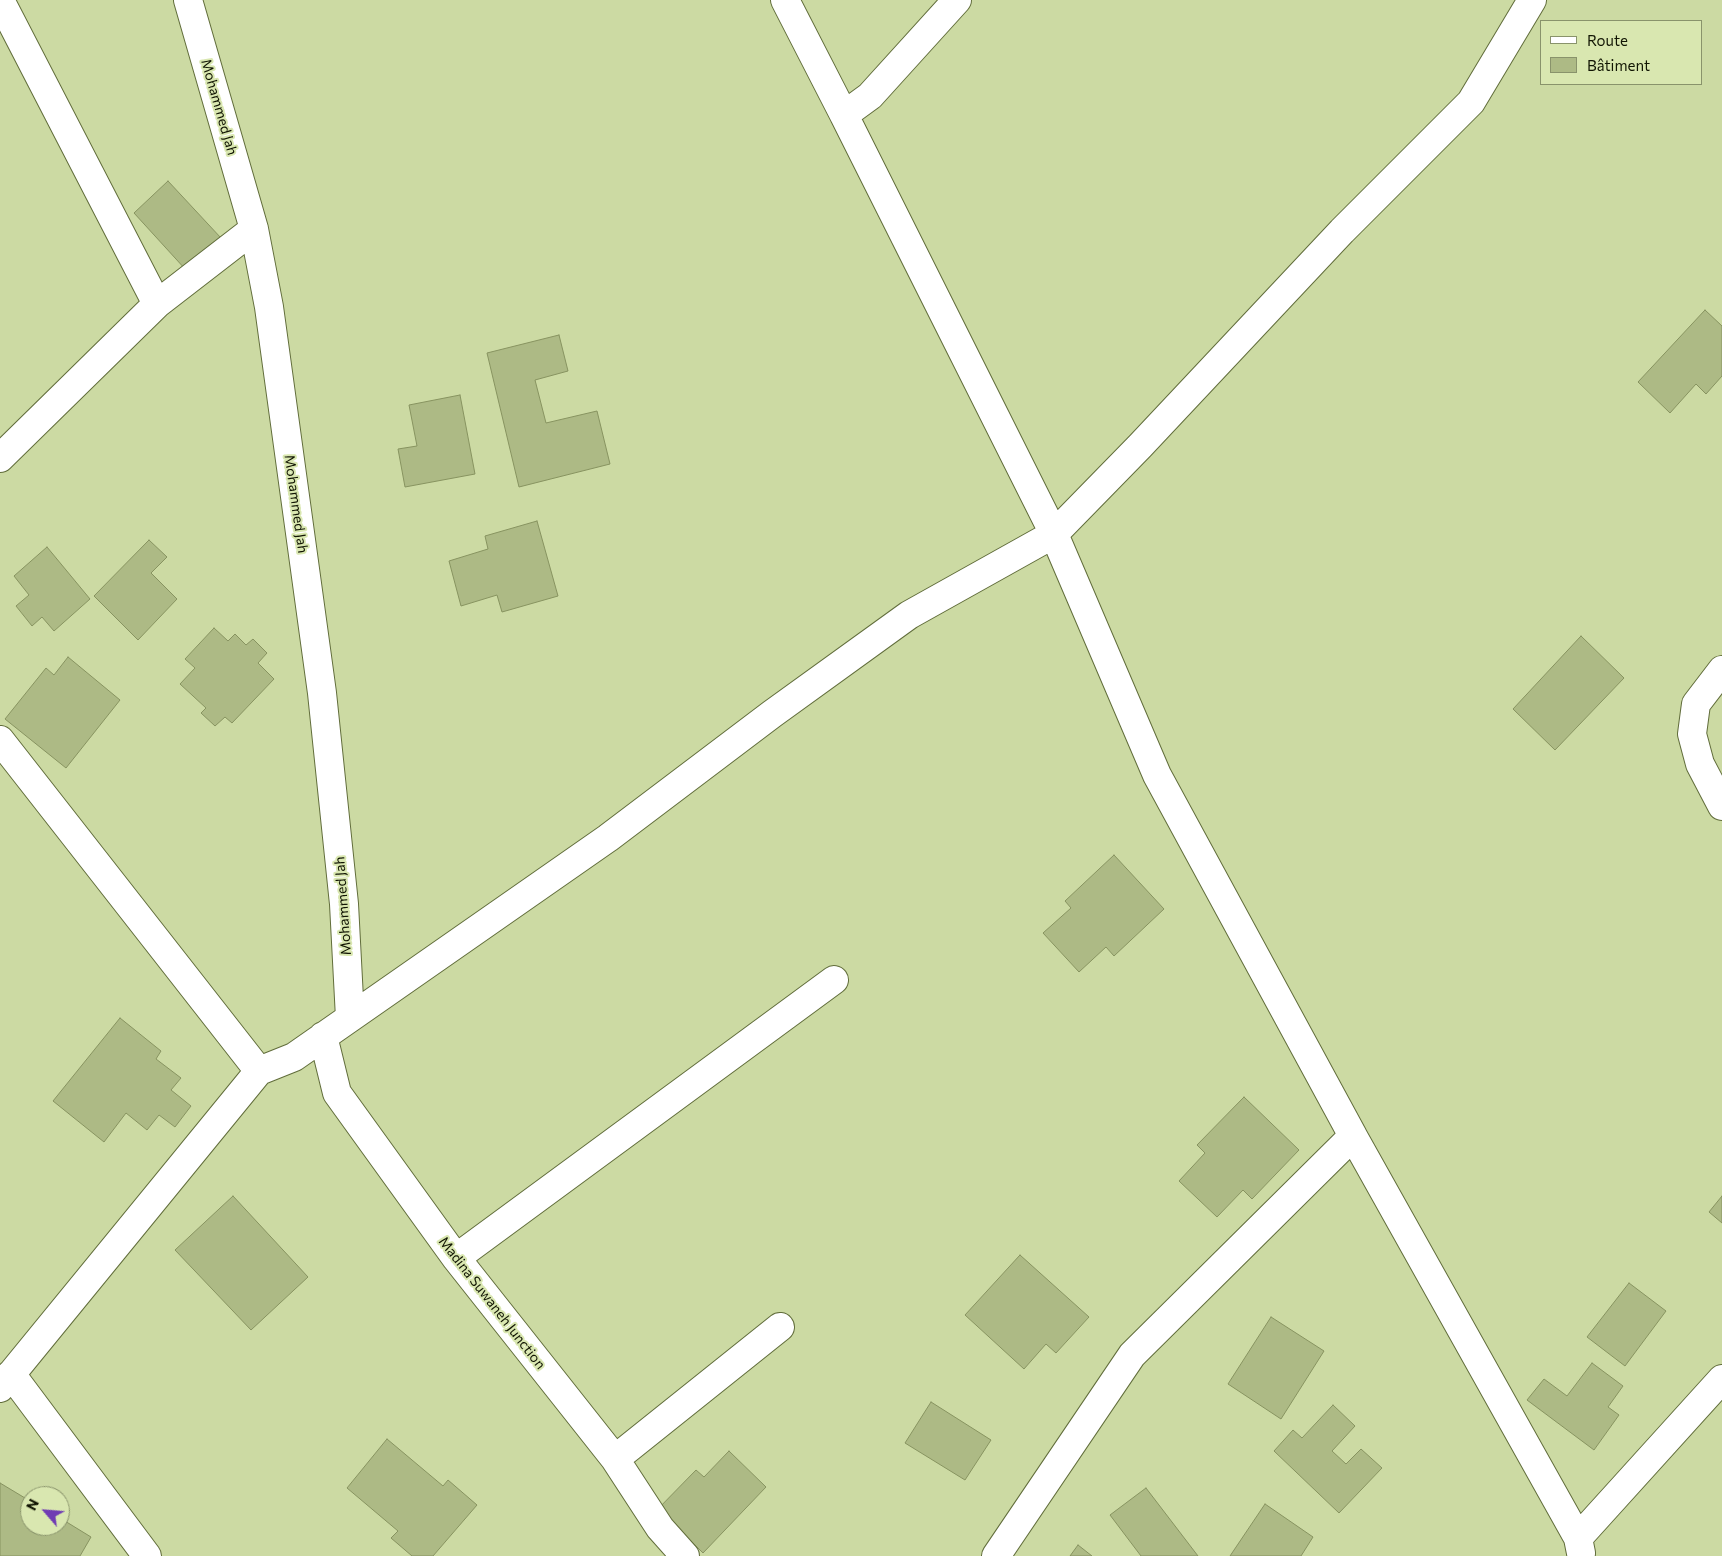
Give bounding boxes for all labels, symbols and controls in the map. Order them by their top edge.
legend [1540,20,1702,85]
text: Route [1587,31,1628,49]
text: Bâtiment [1587,56,1650,74]
street label: Mohammed Jah [197,57,241,157]
street label: Mohammed Jah [281,454,311,554]
street label: Mohammed Jah [331,856,355,956]
street label: Madina Suwaneh Junction [435,1233,549,1373]
north arrow [20,1486,70,1536]
text: N [22,1496,42,1513]

